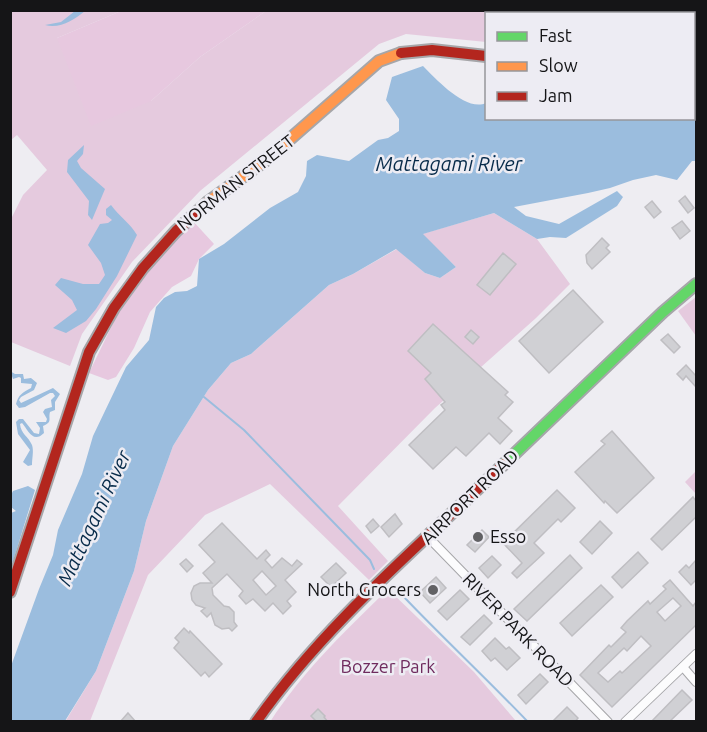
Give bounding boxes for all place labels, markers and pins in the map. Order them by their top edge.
place label: Esso [490,526,526,546]
marker: Esso [471,530,485,544]
place label: North Grocers [307,579,421,599]
marker: North Grocers [426,583,440,597]

